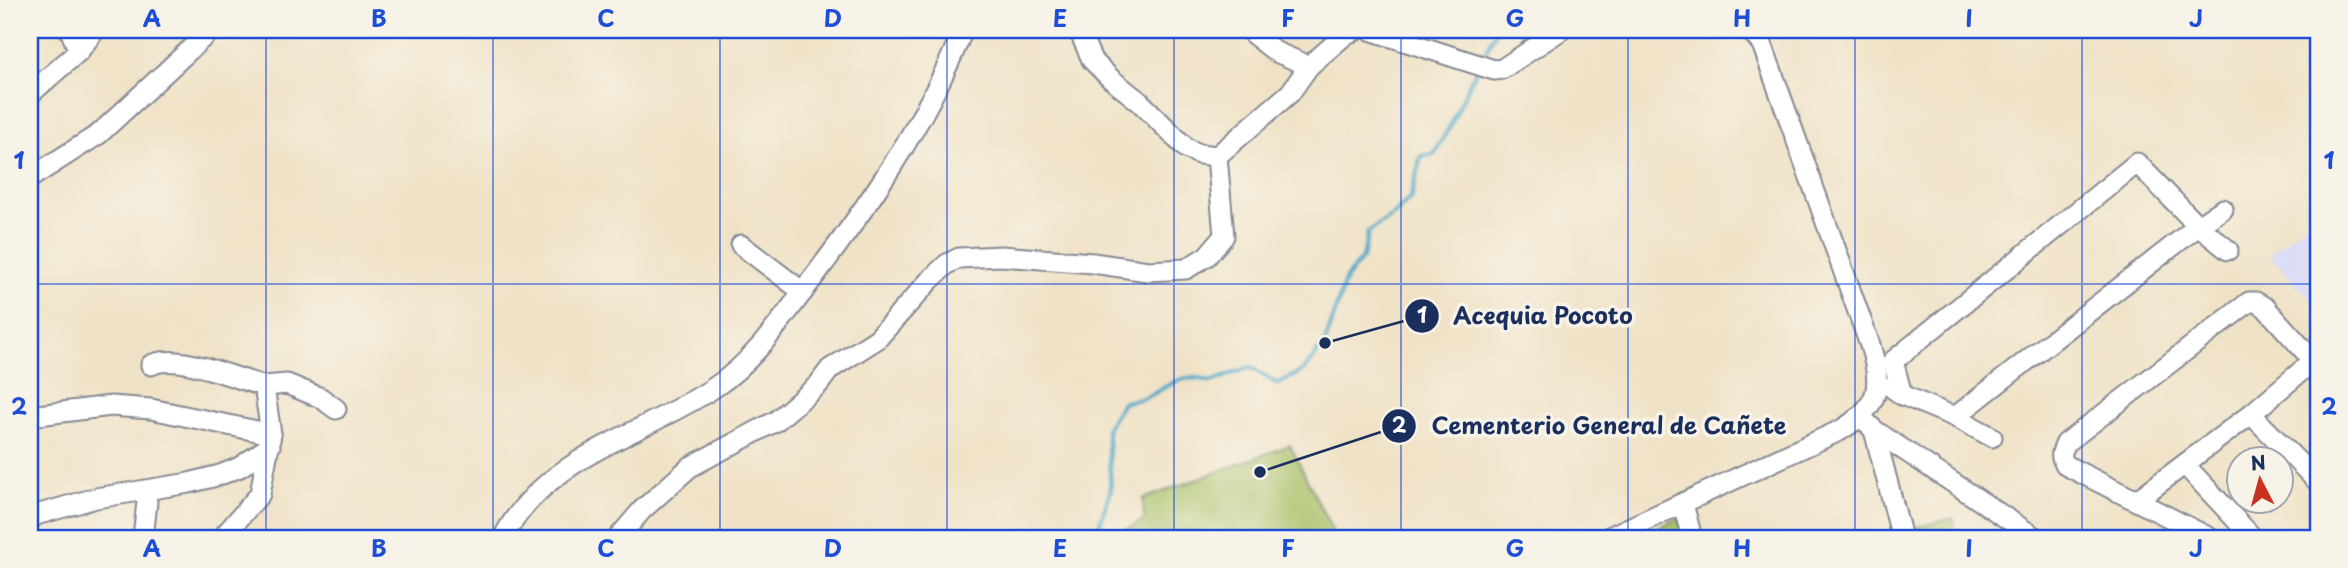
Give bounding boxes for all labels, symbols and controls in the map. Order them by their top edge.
text: A [143,0,161,35]
text: B [371,0,387,35]
text: C [597,0,615,35]
text: D [824,0,842,35]
text: E [1053,0,1067,35]
text: F [1281,0,1295,35]
text: G [1506,0,1524,35]
text: H [1733,0,1751,35]
text: I [1965,0,1973,35]
text: J [2189,0,2203,35]
text: 1 [14,142,25,177]
text: 1 [2324,142,2335,177]
callout: Acequia Pocoto [1404,294,1646,338]
text: Acequia Pocoto [1453,297,1633,332]
text: 1 [1417,298,1427,330]
text: 2 [11,388,27,423]
text: 2 [2321,388,2337,423]
callout: Cementerio General de Cañete [1381,404,1801,448]
text: Cementerio General de Cañete [1432,407,1787,442]
text: 2 [1392,408,1407,440]
north arrow [2226,446,2296,516]
text: N [2249,447,2267,477]
text: A [143,530,161,565]
text: B [371,530,387,565]
text: C [597,530,615,565]
text: D [824,530,842,565]
text: E [1053,530,1067,565]
text: F [1281,530,1295,565]
text: G [1506,530,1524,565]
text: H [1733,530,1751,565]
text: I [1965,530,1973,565]
text: J [2189,530,2203,565]

